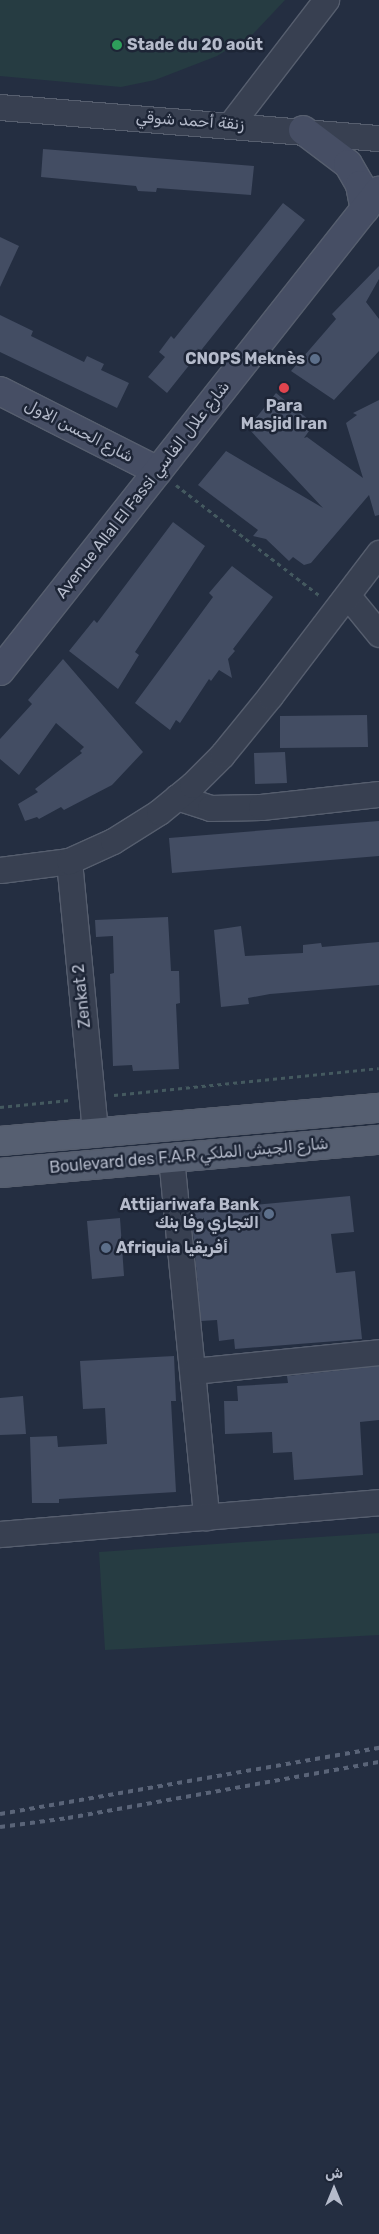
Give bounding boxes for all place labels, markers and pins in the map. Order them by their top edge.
place label: Stade du 20 août [127,35,263,55]
marker: Stade du 20 août [111,39,123,51]
place label: CNOPS Meknès [185,349,305,369]
marker: CNOPS Meknès [309,353,321,365]
marker: Para Masjid Iran [278,382,290,394]
place label: Para Masjid Iran [241,396,327,434]
place label: Attijariwafa Bank التجاري وفا بنك [120,1195,259,1233]
marker: Attijariwafa Bank التجاري وفا بنك [263,1208,275,1220]
place label: Afriquia أفريقيا [116,1238,228,1258]
marker: Afriquia أفريقيا [100,1242,112,1254]

